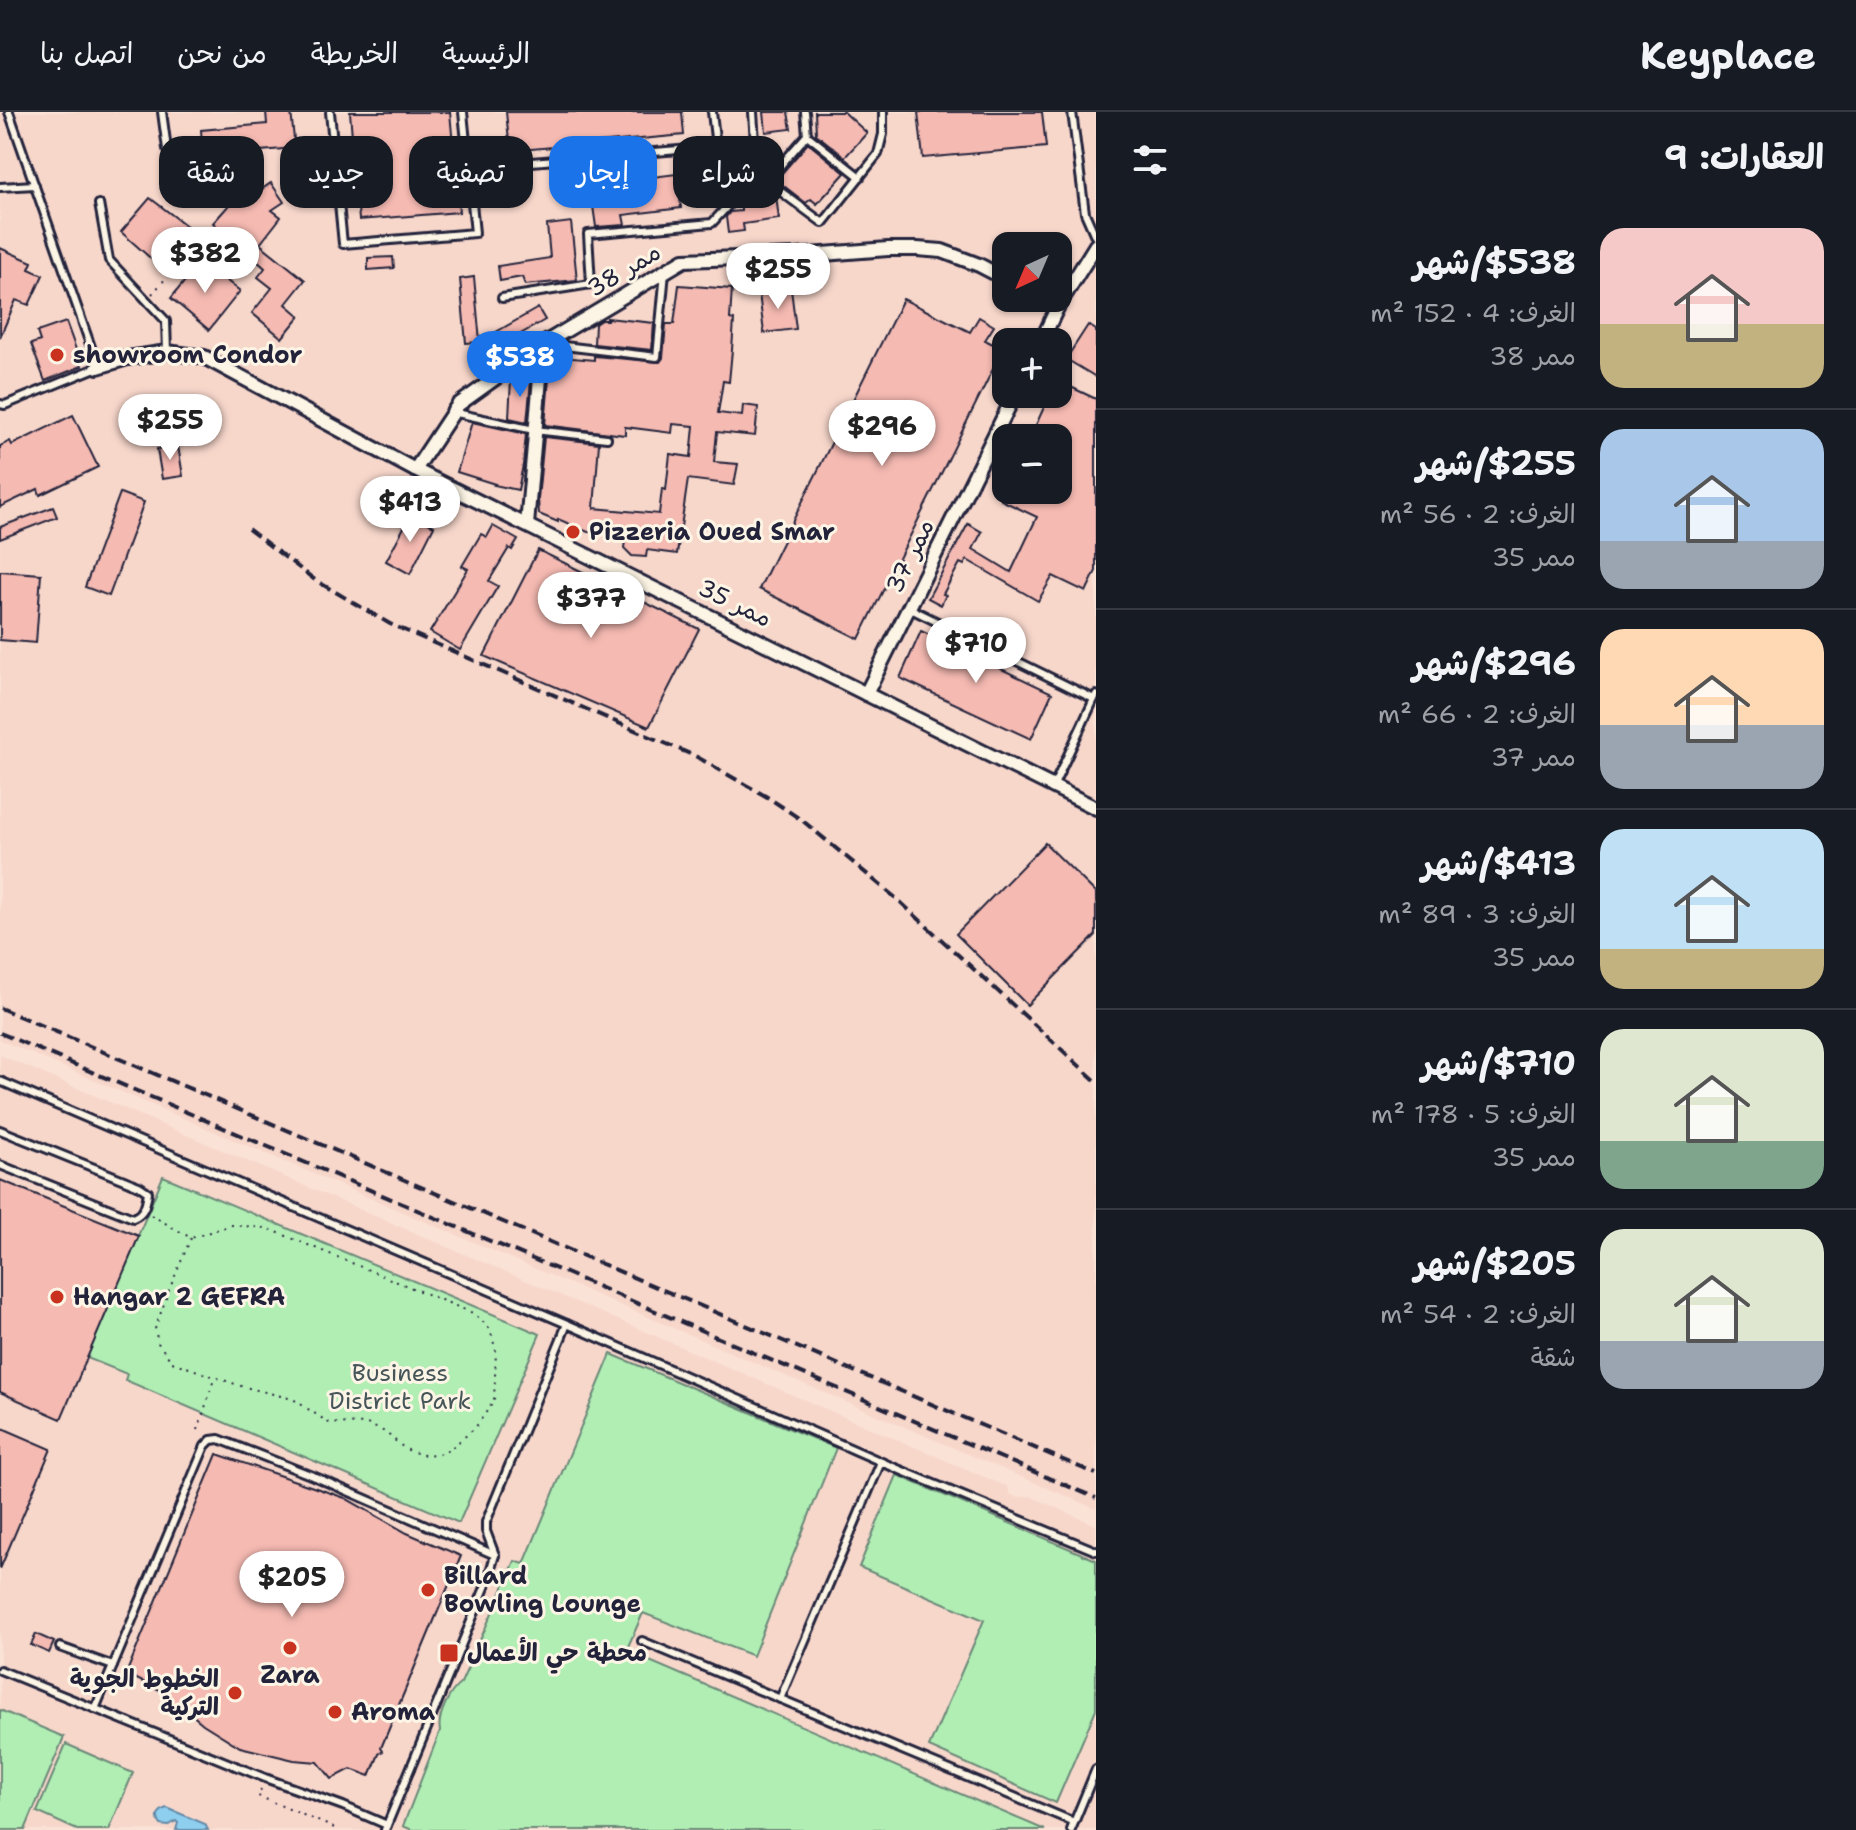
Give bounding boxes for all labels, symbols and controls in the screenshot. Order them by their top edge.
text: Keyplace [1640,30,1816,81]
text: اتصل بنا [40,34,133,72]
text: من نحن [177,34,267,72]
text: الخريطة [311,34,398,72]
text: الرئيسية [442,34,530,72]
text: العقارات: 9 [1664,134,1824,180]
chip: شقة [159,136,264,208]
chip: جديد [280,136,393,208]
chip: تصفية [409,136,533,208]
chip: إيجار [549,136,657,208]
chip: شراء [673,136,784,208]
icon: filters [1128,138,1172,182]
pin: $382 [158,227,252,295]
north arrow [992,232,1072,312]
map controls [992,232,1072,504]
text: $382 [169,235,241,270]
street label: ممر 38 [581,236,667,304]
text: $538/شهر [1413,239,1576,285]
pin: $255 [731,243,825,311]
text: $255 [744,251,812,286]
icon: home [1664,260,1760,356]
text: الغرف: 4 · 152 m² [1370,295,1576,330]
button: + [992,328,1072,408]
pin: $538 [473,331,567,399]
text: ممر 38 [1489,338,1576,373]
place label: showroom Condor [73,339,302,371]
text: $538 [485,339,555,374]
marker: showroom Condor [48,346,66,364]
pin: $255 [123,394,217,462]
pin: $296 [835,400,929,468]
text: $255 [136,402,204,437]
text: $296 [847,408,917,443]
button: − [992,424,1072,504]
text: $255/شهر [1416,440,1576,486]
icon: home [1664,461,1760,557]
pin: $413 [363,476,457,544]
text: $413 [378,484,442,519]
text: الغرف: 2 · 56 m² [1380,496,1576,531]
street label: ممر 37 [878,514,942,598]
place label: Pizzeria Oued Smar [589,516,835,548]
marker: Pizzeria Oued Smar [564,523,582,541]
text: ممر 35 [1492,539,1576,574]
pin: $377 [544,572,638,640]
street label: ممر 35 [693,572,777,634]
text: $377 [556,580,626,615]
pin: $710 [929,617,1023,685]
text: $710 [944,625,1008,660]
text: $296/شهر [1412,640,1576,686]
icon: home [1664,661,1760,757]
text: الغرف: 2 · 66 m² [1378,696,1576,731]
text: ممر 37 [1491,739,1576,774]
text: $413/شهر [1421,840,1576,886]
icon: home [1664,861,1760,957]
text: الغرف: 3 · 89 m² [1378,896,1576,931]
text: ممر 35 [1492,939,1576,974]
text: $710/شهر [1421,1040,1576,1086]
icon: home [1664,1061,1760,1157]
text: الغرف: 5 · 178 m² [1371,1096,1576,1131]
text: ممر 35 [1492,1139,1576,1174]
text: $205/شهر [1414,1240,1576,1286]
icon: home [1664,1261,1760,1357]
place label: Hangar 2 GEFRA [73,1281,285,1313]
marker: Hangar 2 GEFRA [48,1288,66,1306]
text: الغرف: 2 · 54 m² [1380,1296,1576,1331]
text: شقة [1531,1339,1576,1374]
park label: Business District Park [329,1357,471,1417]
pin: $205 [245,1551,339,1619]
text: $205 [257,1559,327,1594]
place label: Billard Bowling Lounge [444,1560,641,1620]
marker: Billard Bowling Lounge [419,1581,437,1599]
place label: محطة حي الأعمال [467,1636,647,1674]
marker: Zara [281,1639,299,1657]
marker: محطة حي الأعمال [438,1642,460,1664]
place label: Zara [260,1659,320,1691]
place label: الخطوط الجوية التركية [70,1663,219,1723]
marker: الخطوط الجوية التركية [226,1684,244,1702]
place label: Aroma [351,1696,436,1728]
marker: Aroma [326,1703,344,1721]

